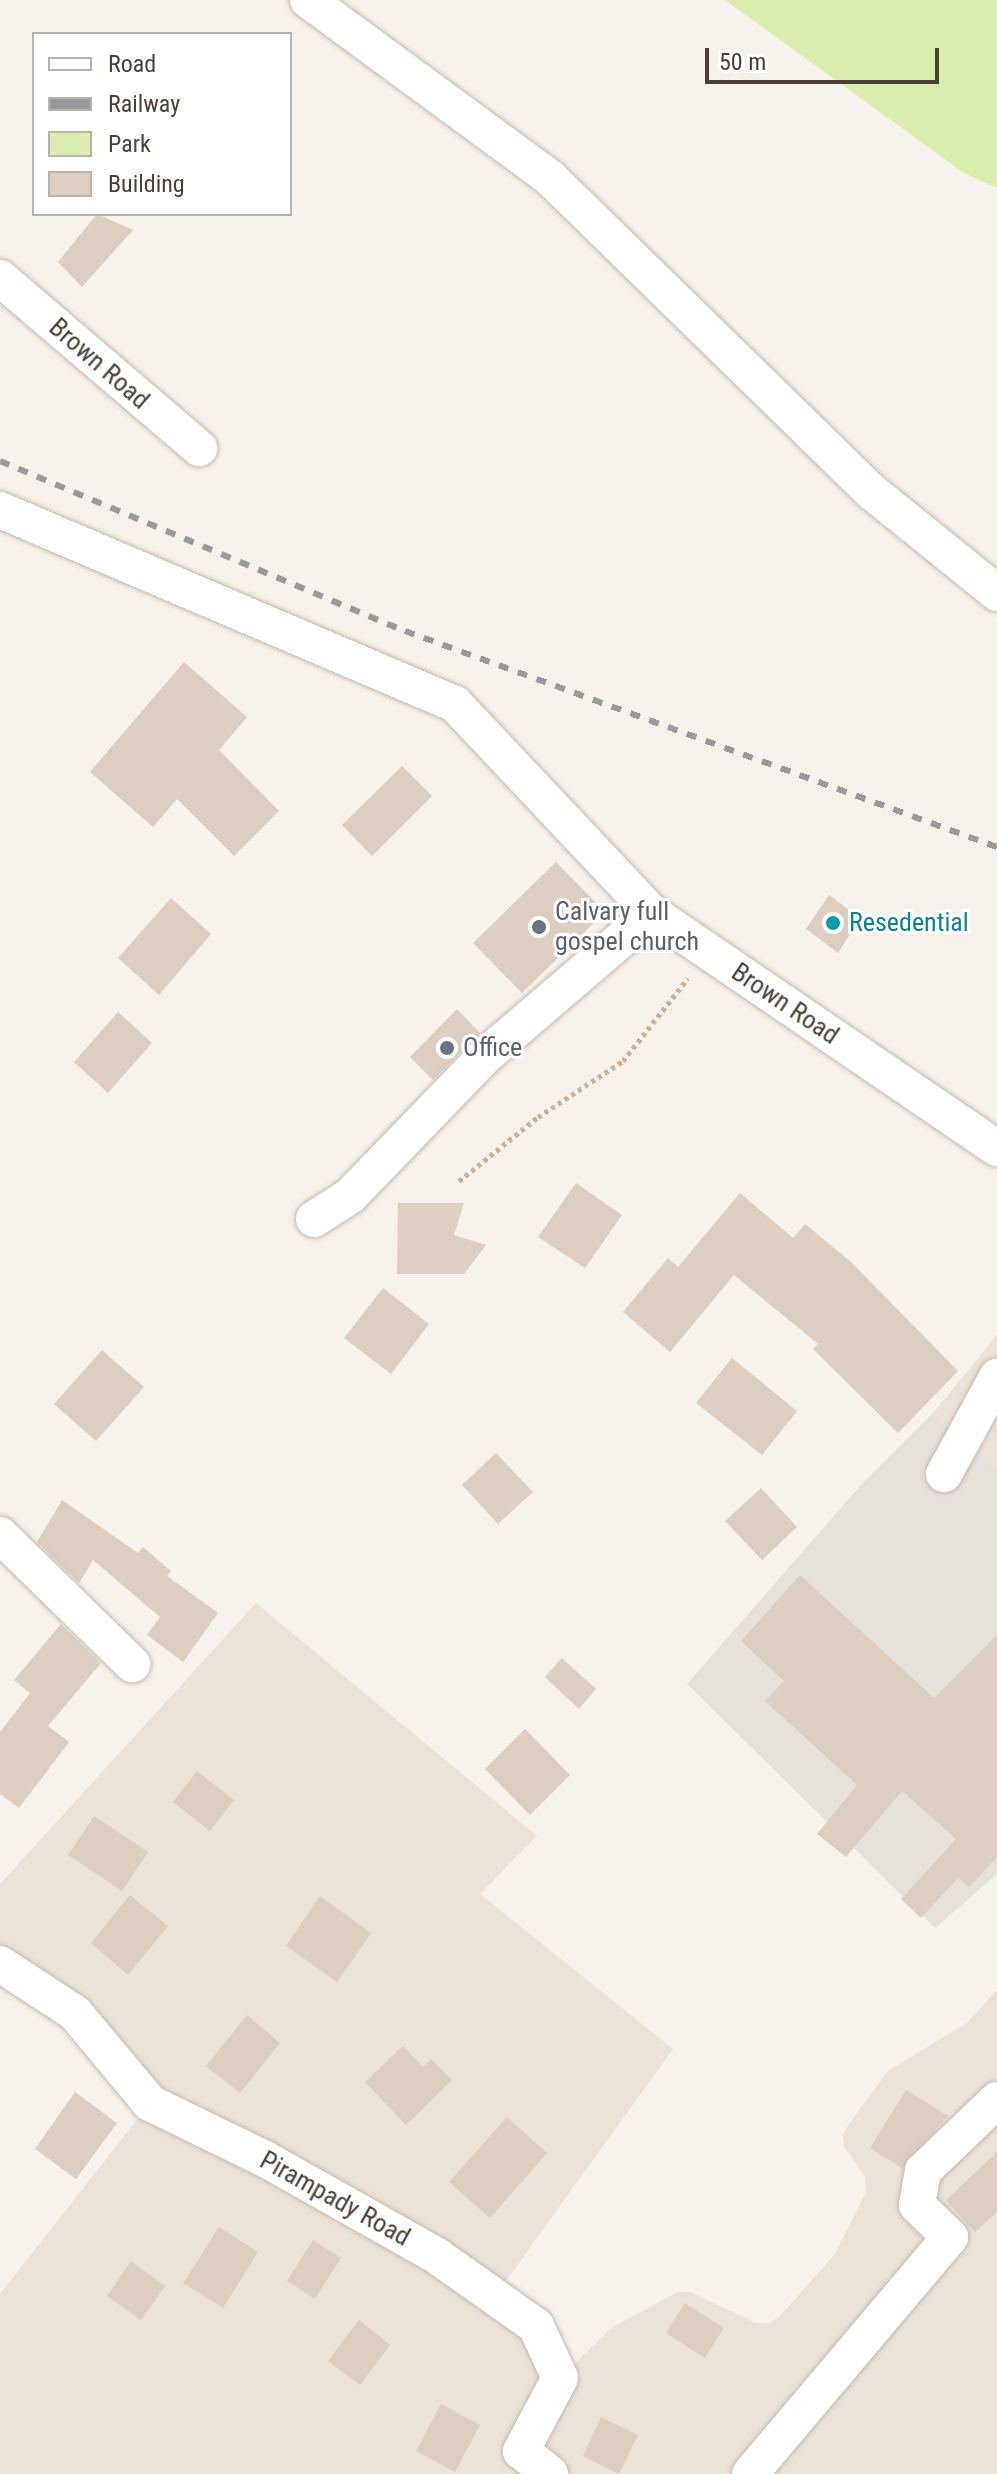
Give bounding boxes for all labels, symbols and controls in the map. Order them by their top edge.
legend [32,32,292,216]
scale bar [709,32,943,82]
text: 50 m [719,48,766,76]
text: Road [108,50,156,78]
text: Railway [108,90,180,118]
text: Park [108,130,151,158]
text: Building [108,170,185,198]
street label: Brown Road [43,312,155,416]
place label: Calvary full gospel church [555,896,699,958]
place label: Resedential [849,907,969,939]
marker: Resedential [824,914,842,932]
marker: Calvary full gospel church [530,918,548,936]
street label: Brown Road [725,957,845,1051]
place label: Office [463,1032,522,1064]
marker: Office [438,1039,456,1057]
street label: Pirampady Road [254,2145,416,2253]

